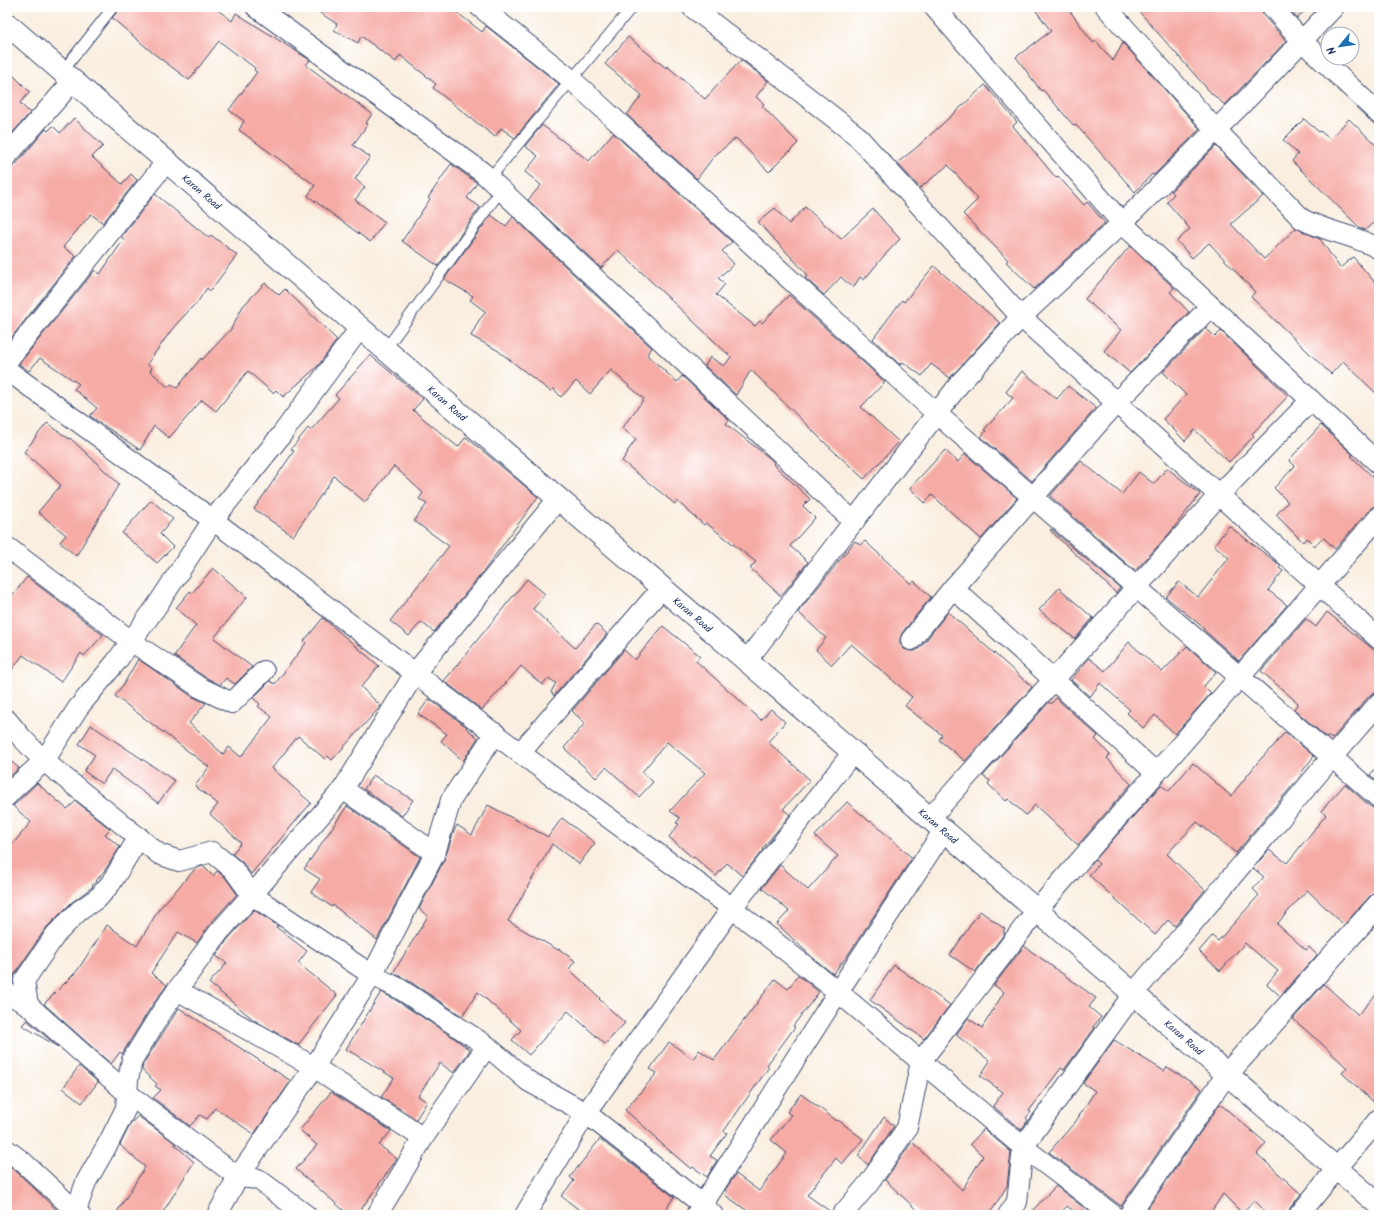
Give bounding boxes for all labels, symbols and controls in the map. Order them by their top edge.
north arrow [1320,26,1360,66]
text: N [1323,43,1342,58]
street label: Karan Road [178,171,225,215]
street label: Karan Road [423,382,471,426]
street label: Karan Road [669,593,716,638]
street label: Karan Road [914,805,962,849]
street label: Karan Road [1160,1016,1208,1060]

